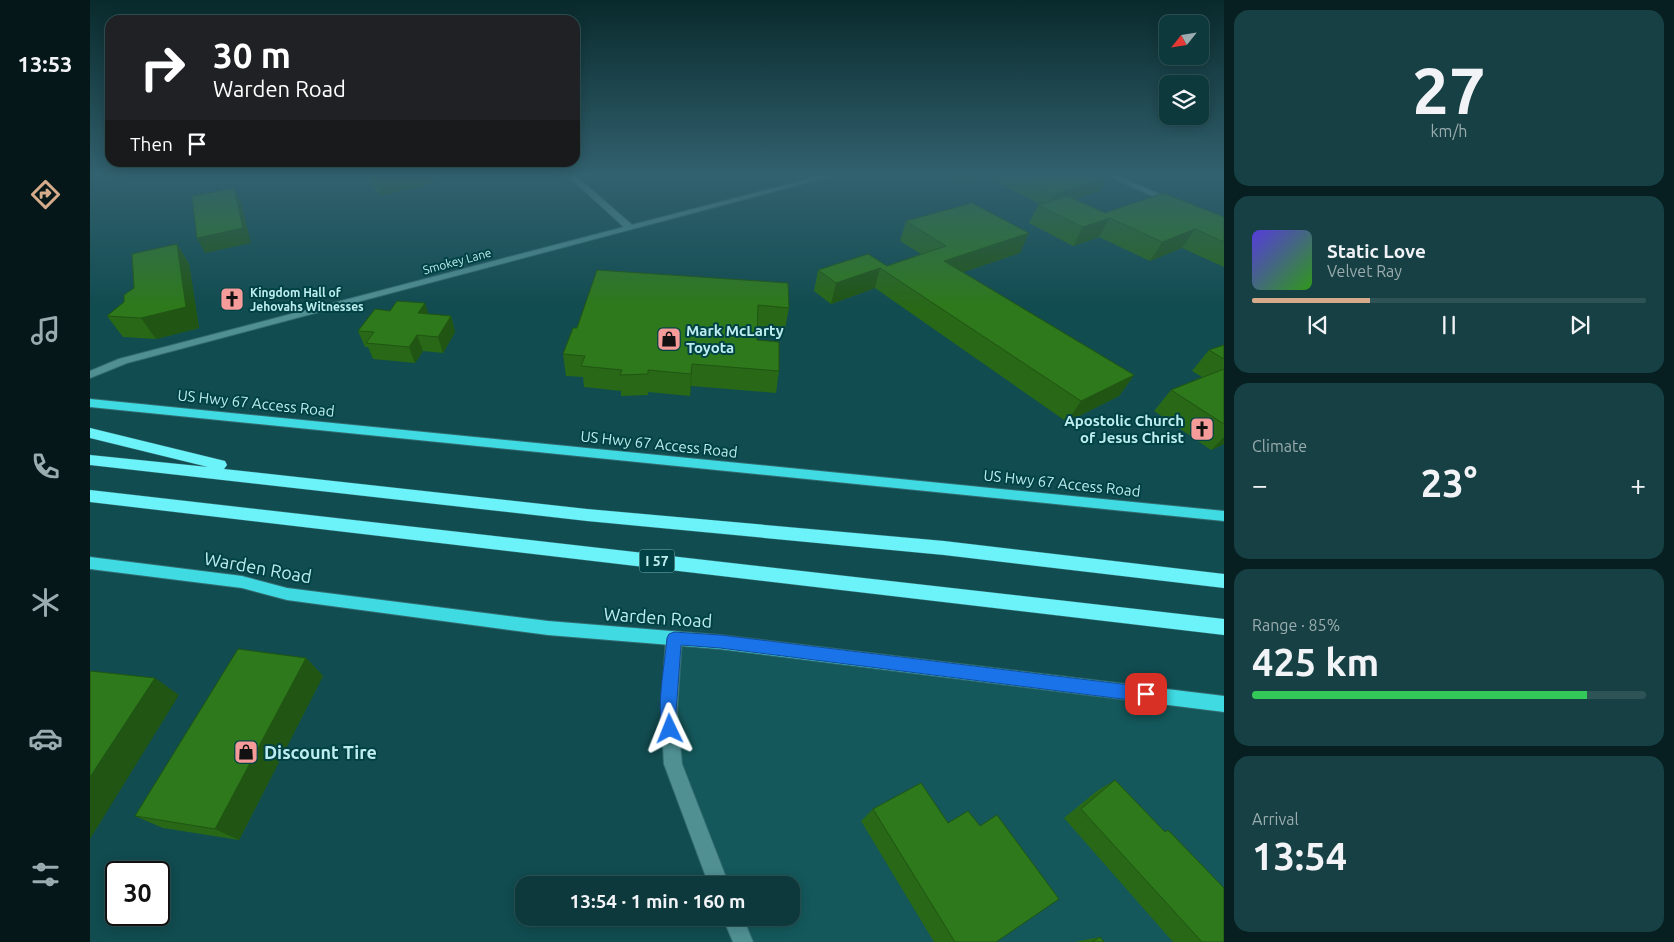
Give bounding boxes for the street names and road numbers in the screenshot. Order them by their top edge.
street label: Smokey Lane [421,246,493,276]
street label: US Hwy 67 Access Road [177,386,335,420]
street label: US Hwy 67 Access Road [580,427,738,461]
street label: US Hwy 67 Access Road [983,466,1141,500]
street label: Warden Road [203,548,313,586]
road number: I 57 [640,550,674,572]
street label: Warden Road [603,603,713,631]

